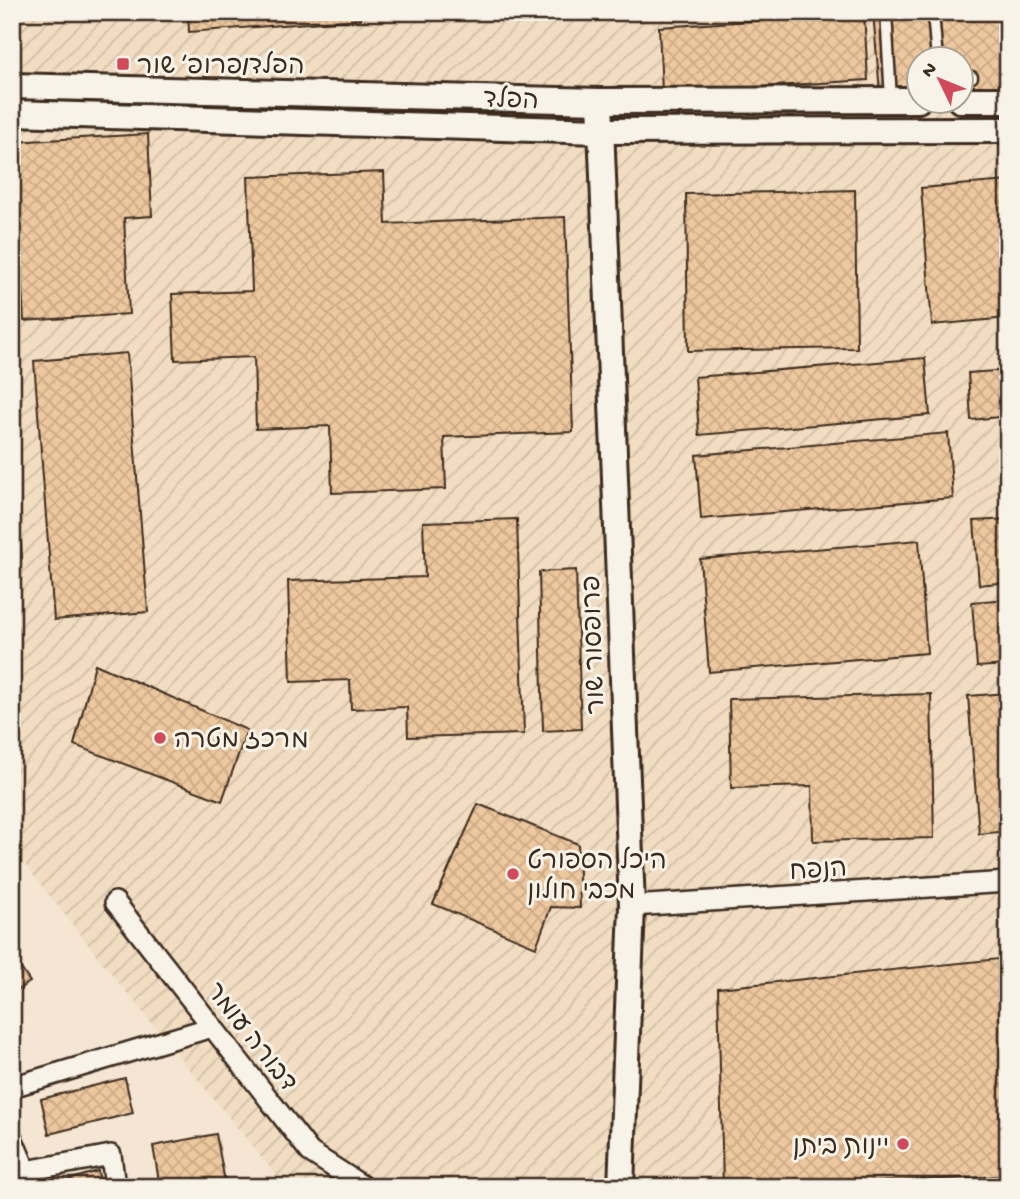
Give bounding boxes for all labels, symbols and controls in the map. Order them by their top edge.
north arrow [904,46,974,116]
place label: הפלד/פרופ׳ שור [137,51,304,84]
marker: הפלד/פרופ׳ שור [115,56,131,72]
text: N [917,58,943,83]
street label: הפלד [482,84,539,119]
street label: פרופסור שור [579,575,614,715]
place label: מרכז מטרה [174,727,309,758]
marker: מרכז מטרה [152,730,168,746]
place label: היכל הספורט מכבי חולון [527,846,667,909]
street label: הנפח [788,855,848,890]
marker: היכל הספורט מכבי חולון [505,866,521,882]
street label: דבורה עומר [197,978,302,1100]
place label: יינות ביתן [793,1133,889,1164]
marker: יינות ביתן [895,1136,911,1152]

